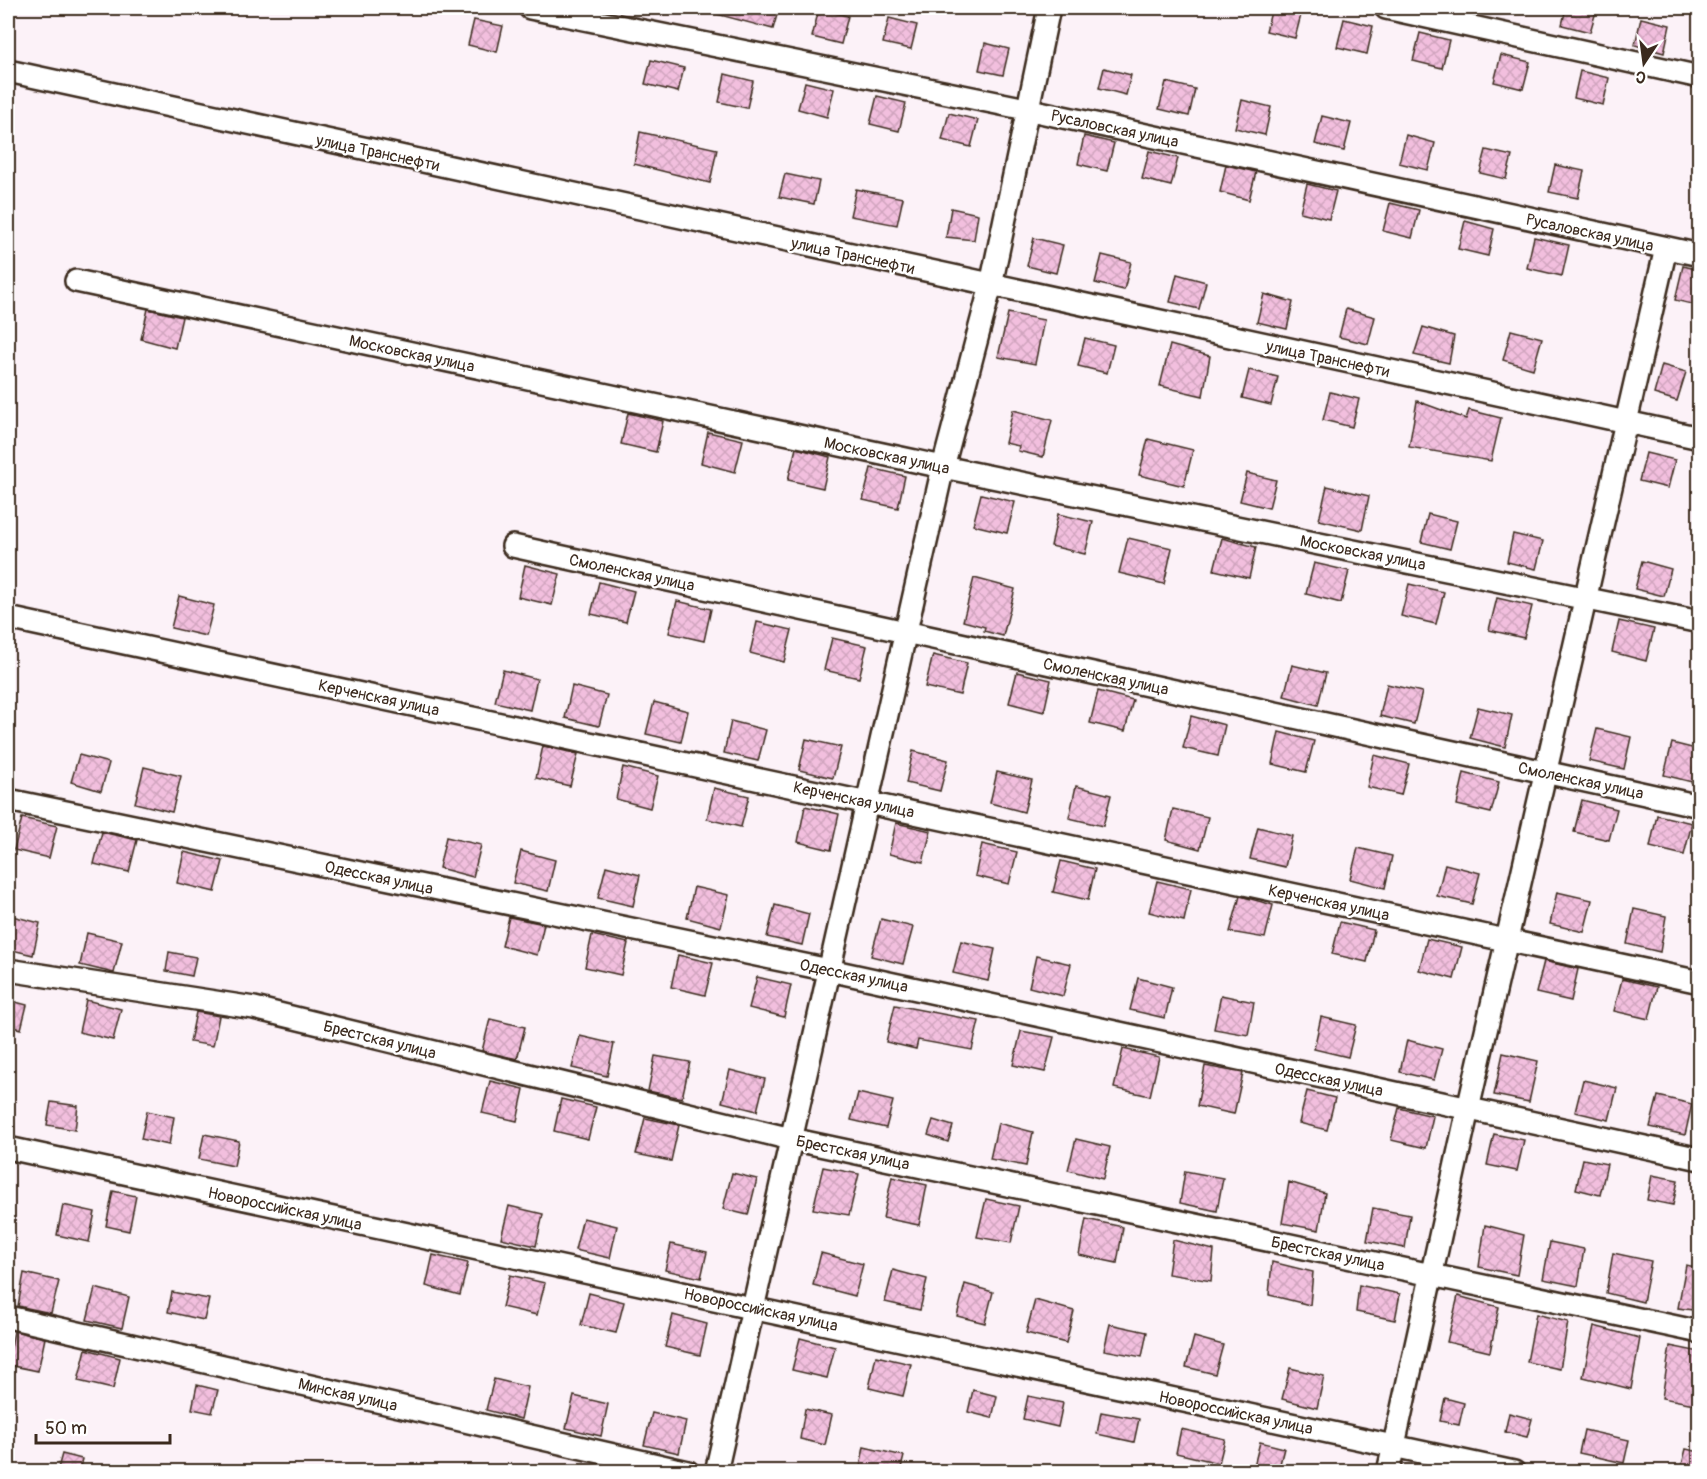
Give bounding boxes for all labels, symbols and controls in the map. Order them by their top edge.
north arrow [1614,33,1674,93]
text: С [1634,66,1648,87]
street label: Русаловская улица [1049,106,1180,152]
street label: улица Транснефти [313,130,441,176]
street label: Русаловская улица [1524,210,1655,256]
street label: улица Транснефти [788,233,916,279]
street label: Московская улица [347,331,476,377]
street label: улица Транснефти [1263,336,1391,382]
street label: Московская улица [822,433,951,479]
street label: Московская улица [1298,531,1427,575]
street label: Смоленская улица [567,550,696,596]
street label: Смоленская улица [1041,654,1170,700]
street label: Керченская улица [316,675,441,721]
street label: Смоленская улица [1516,758,1645,804]
street label: Керченская улица [791,777,916,823]
street label: Одесская улица [323,857,435,899]
street label: Керченская улица [1266,880,1391,926]
street label: Одесская улица [798,955,910,997]
street label: Брестская улица [321,1016,438,1064]
street label: Одесская улица [1273,1059,1385,1101]
street label: Брестская улица [794,1131,911,1175]
street label: Новороссийская улица [206,1183,364,1235]
street label: Брестская улица [1269,1232,1386,1276]
street label: Новороссийская улица [682,1284,840,1336]
street label: Минская улица [296,1374,399,1416]
street label: Новороссийская улица [1157,1387,1315,1439]
scale bar [36,1407,170,1445]
text: 50 m [45,1417,87,1440]

